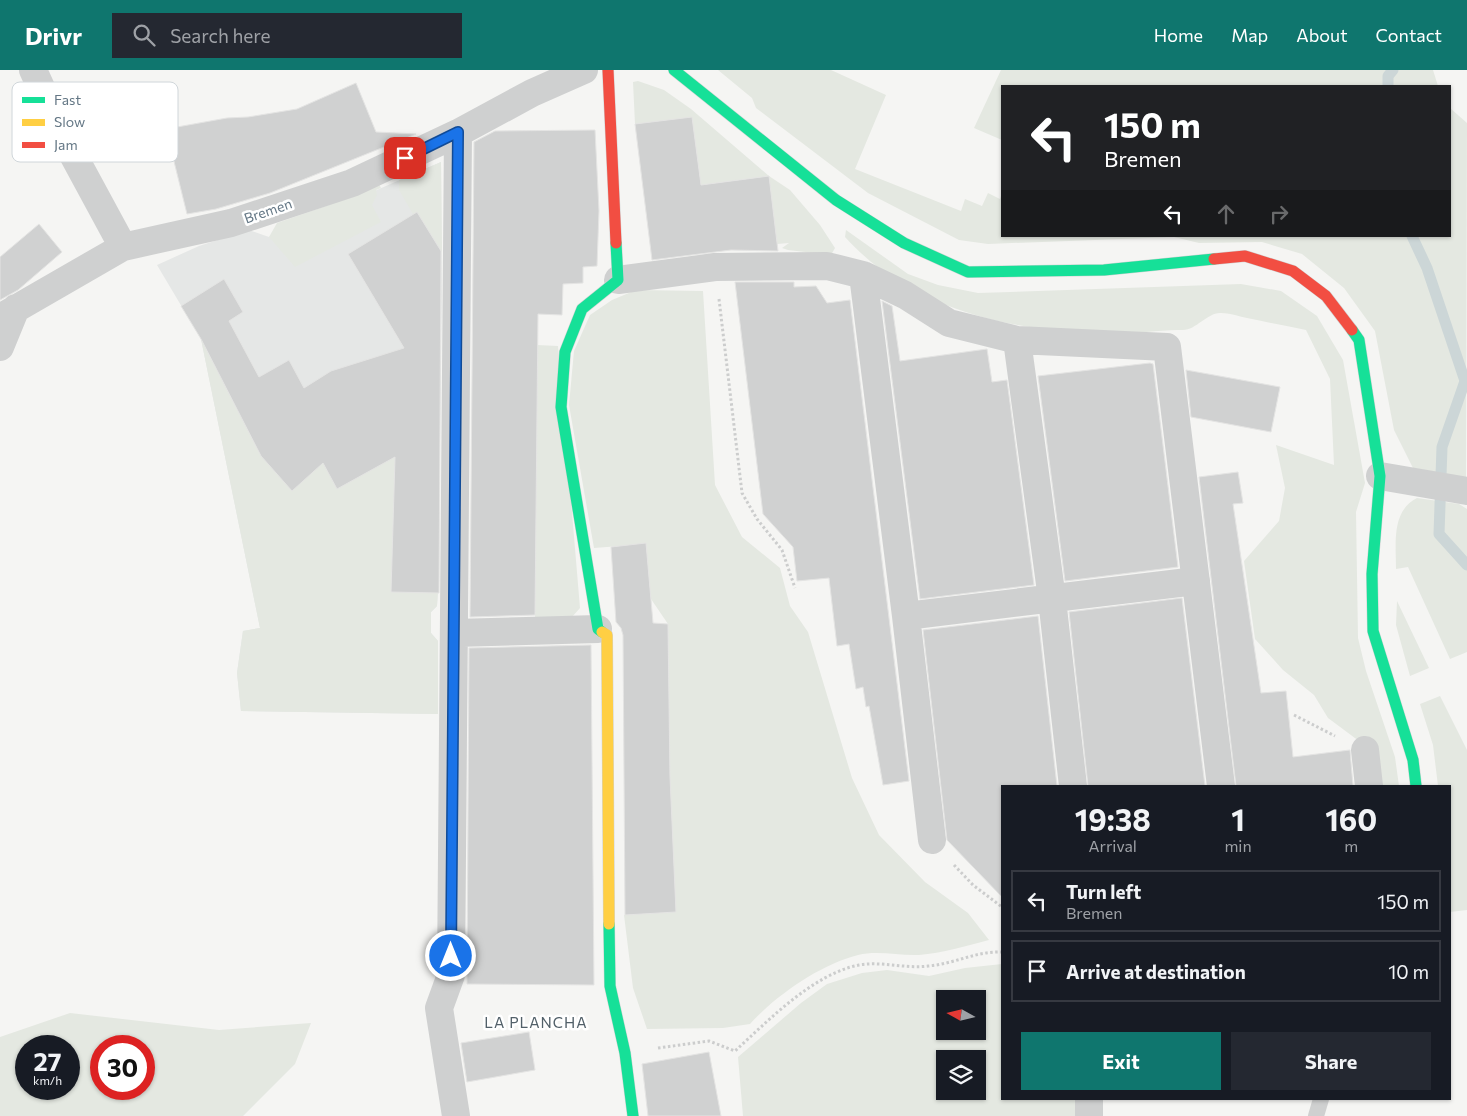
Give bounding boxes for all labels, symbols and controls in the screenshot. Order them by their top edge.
search box [112,13,462,58]
text: Drivr [25,21,82,50]
icon: search [130,21,158,49]
text: Search here [170,24,271,47]
text: Home [1154,24,1203,46]
text: Map [1231,24,1268,46]
text: About [1296,24,1348,46]
text: Contact [1376,24,1442,46]
legend [12,82,178,162]
text: Fast [54,91,81,108]
text: 150 m [1104,102,1201,145]
icon: left [1021,105,1086,170]
text: Slow [54,113,85,130]
text: Jam [54,136,78,153]
pin [384,137,426,179]
icon: arrive [391,144,419,172]
text: Bremen [1104,145,1182,172]
street label: Bremen [242,194,294,227]
icon: left [1159,200,1187,228]
icon: ahead [1212,200,1240,228]
icon: right [1265,200,1293,228]
text: 19:38 [1075,800,1151,837]
text: 1 [1231,800,1245,837]
text: 160 [1325,800,1377,837]
text: Arrival [1088,836,1137,855]
text: min [1224,836,1252,855]
text: m [1344,836,1358,855]
text: Turn left [1066,880,1141,903]
icon: left [1023,887,1051,915]
text: 150 m [1377,890,1429,913]
text: Bremen [1066,903,1122,922]
position arrow [424,929,476,981]
icon: arrive [1023,957,1051,985]
text: Arrive at destination [1066,960,1246,983]
text: 10 m [1388,960,1429,983]
north arrow [936,990,986,1040]
map controls [936,990,986,1100]
district label: LA PLANCHA [484,1013,588,1031]
button: Exit [1021,1032,1221,1090]
button: Share [1231,1032,1431,1090]
speed limit sign: 30 [90,1035,155,1100]
text: 27 [34,1046,61,1076]
button: layers [936,1050,986,1100]
text: km/h [33,1073,62,1087]

